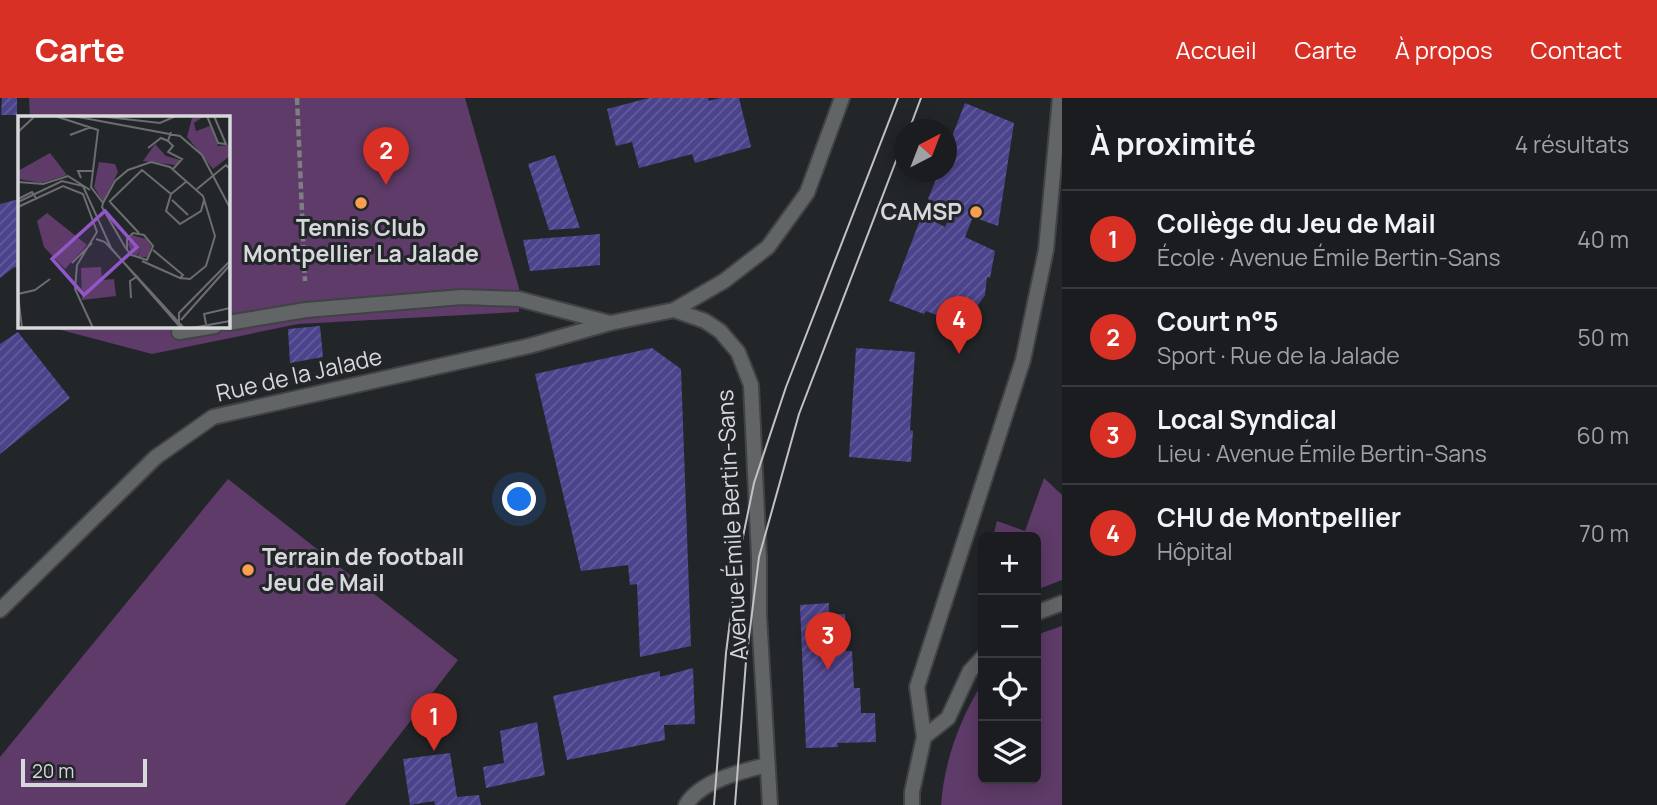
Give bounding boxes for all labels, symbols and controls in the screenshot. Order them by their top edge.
text: Carte [35,27,125,72]
text: Accueil [1176,33,1256,66]
text: Carte [1294,33,1357,66]
text: À propos [1395,33,1493,66]
text: Contact [1531,33,1622,66]
inset map [18,116,229,327]
north arrow [894,119,957,182]
text: À proximité [1090,123,1256,164]
pin: 2 [363,127,409,185]
text: 4 résultats [1515,128,1629,160]
marker: Tennis Club Montpellier La Jalade [353,195,369,211]
place label: CAMSP [881,195,962,227]
marker: CAMSP [968,204,984,220]
text: Collège du Jeu de Mail [1157,205,1436,241]
place label: Tennis Club Montpellier La Jalade [243,211,479,269]
text: 1 [1108,223,1118,255]
text: 40 m [1577,223,1629,255]
text: École · Avenue Émile Bertin-Sans [1157,241,1501,273]
pin: 4 [936,296,982,354]
text: Court n°5 [1157,303,1279,339]
text: 2 [1106,321,1120,353]
text: 50 m [1578,321,1629,353]
street label: Rue de la Jalade [213,339,385,409]
text: Sport · Rue de la Jalade [1157,339,1400,371]
street label: Avenue Émile Bertin-Sans [708,389,754,661]
text: Local Syndical [1157,401,1337,437]
text: 3 [1106,419,1120,451]
text: 60 m [1577,419,1629,451]
text: Lieu · Avenue Émile Bertin-Sans [1157,437,1487,469]
your location [502,482,536,516]
text: CHU de Montpellier [1157,499,1401,535]
text: 4 [1106,517,1120,549]
text: 70 m [1579,517,1629,549]
map controls [978,532,1041,784]
button: + [978,532,1041,595]
text: Hôpital [1157,535,1233,567]
place label: Terrain de football Jeu de Mail [262,540,464,598]
marker: Terrain de football Jeu de Mail [240,562,256,578]
button: − [978,595,1041,658]
pin: 3 [805,612,851,670]
button: locate [978,658,1041,721]
pin: 1 [411,693,457,751]
button: layers [978,721,1041,784]
scale bar [21,756,147,788]
text: 20 m [32,758,74,784]

